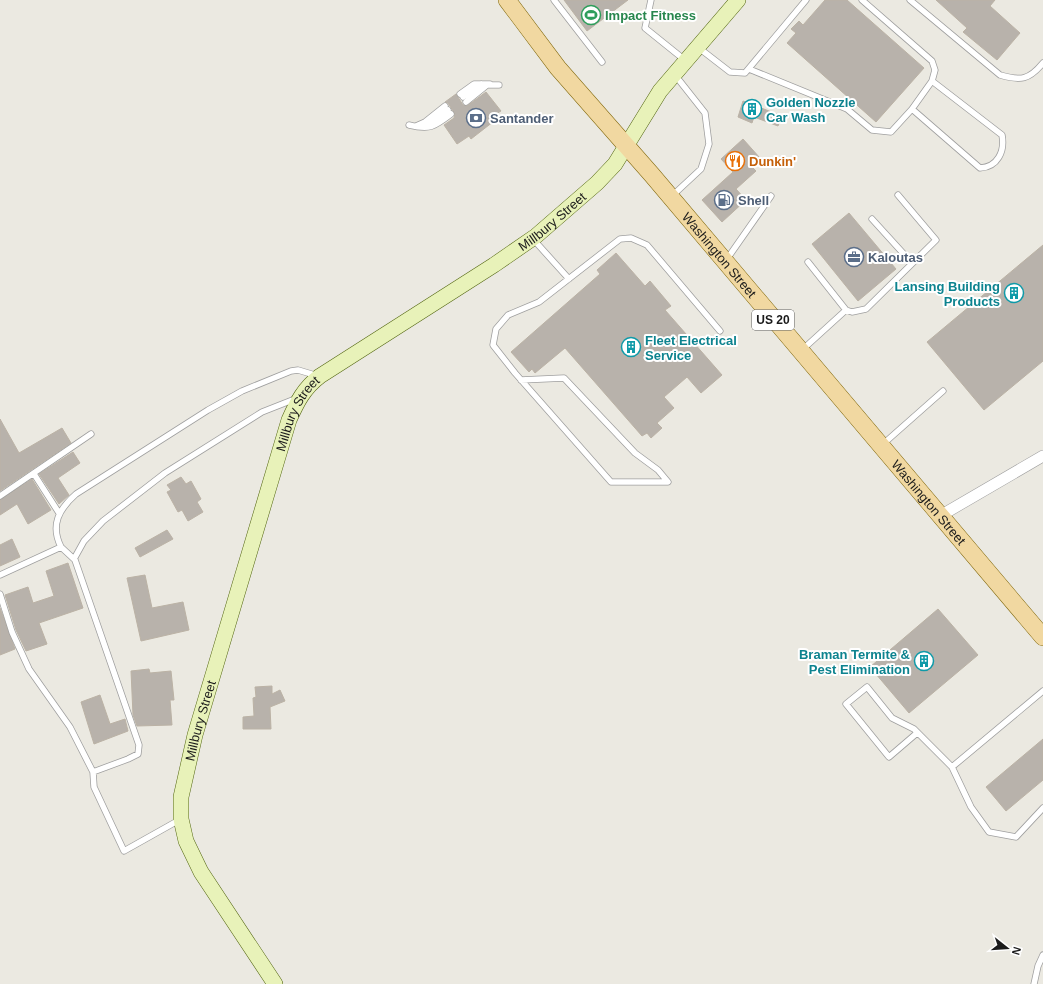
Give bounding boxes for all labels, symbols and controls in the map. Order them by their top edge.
sports icon: Impact Fitness [580,4,602,26]
place label: Impact Fitness [605,8,696,23]
place label: Golden Nozzle Car Wash [766,95,856,125]
building icon: Golden Nozzle Car Wash [741,98,763,120]
bank icon: Santander [465,107,487,129]
place label: Santander [490,111,554,126]
restaurant icon: Dunkin' [724,150,746,172]
place label: Dunkin' [749,154,796,169]
street label: Millbury Street [516,189,589,254]
fuel station icon: Shell [713,189,735,211]
place label: Shell [738,193,769,208]
street label: Washington Street [679,210,760,301]
office icon: Kaloutas [843,246,865,268]
place label: Kaloutas [868,250,923,265]
place label: Lansing Building Products [895,279,1000,309]
building icon: Lansing Building Products [1003,282,1025,304]
road number: US 20 [752,310,794,330]
place label: Fleet Electrical Service [645,333,737,363]
building icon: Fleet Electrical Service [620,336,642,358]
street label: Millbury Street [273,373,323,453]
street label: Washington Street [888,457,969,548]
place label: Braman Termite & Pest Elimination [799,647,910,677]
building icon: Braman Termite & Pest Elimination [913,650,935,672]
street label: Millbury Street [182,678,219,763]
north arrow [987,928,1027,968]
text: N [1010,945,1023,957]

